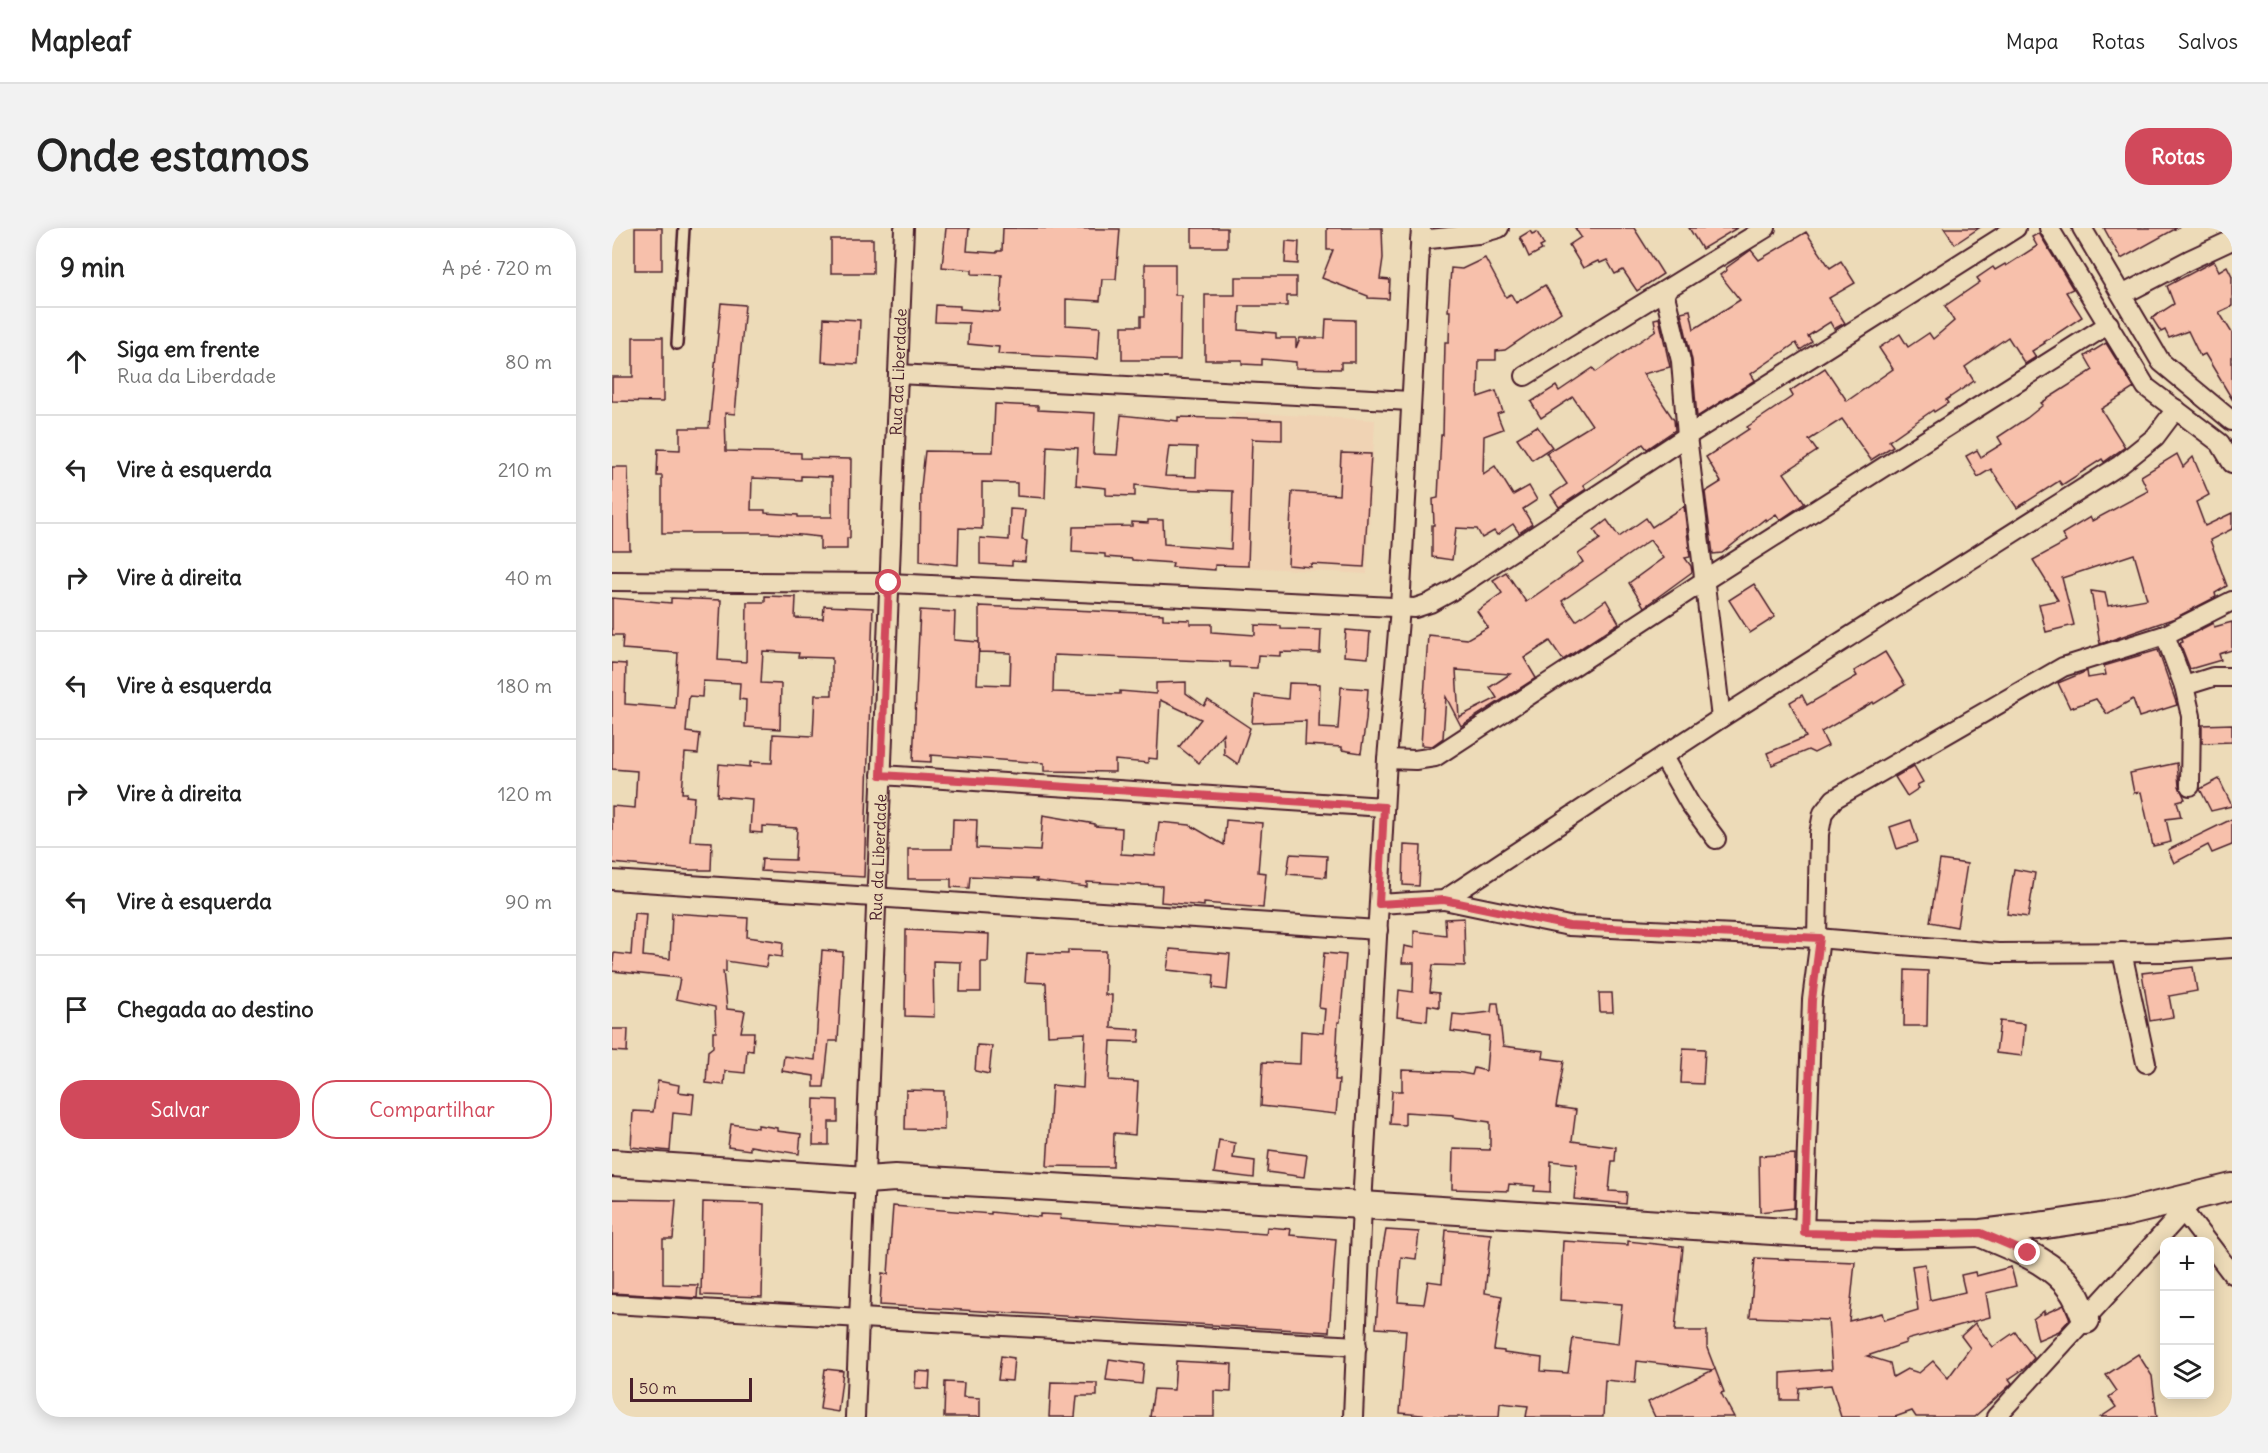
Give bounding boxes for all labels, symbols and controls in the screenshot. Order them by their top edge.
text: Mapleaf [30,23,131,59]
text: Mapa [2006,28,2059,55]
text: Rotas [2092,28,2145,55]
text: Salvos [2178,28,2238,55]
button: Rotas [2125,128,2232,185]
text: Onde estamos [36,130,309,182]
text: 9 min [60,251,125,284]
text: A pé · 720 m [442,255,552,280]
street label: Rua da Liberdade [885,308,911,436]
text: Siga em frente [117,335,260,363]
icon: ahead [60,345,93,378]
text: 80 m [505,349,552,374]
text: Rua da Liberdade [117,363,276,388]
icon: left [60,453,93,486]
text: Vire à esquerda [117,455,272,483]
text: 210 m [498,457,552,482]
icon: right [60,561,93,594]
text: Vire à direita [117,563,242,591]
text: 40 m [505,565,552,590]
route start [875,569,901,595]
icon: left [60,669,93,702]
text: Vire à esquerda [117,671,272,699]
text: 180 m [497,673,552,698]
icon: right [60,777,93,810]
text: Vire à direita [117,779,242,807]
text: 120 m [498,781,552,806]
street label: Rua da Liberdade [865,793,891,921]
icon: left [60,885,93,918]
text: Vire à esquerda [117,887,272,915]
text: 90 m [505,889,552,914]
icon: arrive [60,993,93,1026]
text: Chegada ao destino [117,995,314,1023]
button: Salvar [60,1080,300,1139]
button: Compartilhar [312,1080,552,1139]
map controls [2160,1237,2214,1399]
button: + [2160,1237,2214,1291]
route end [2014,1239,2040,1265]
button: − [2160,1291,2214,1345]
button: layers [2160,1345,2214,1399]
scale bar [630,1375,752,1402]
text: 50 m [639,1378,677,1398]

